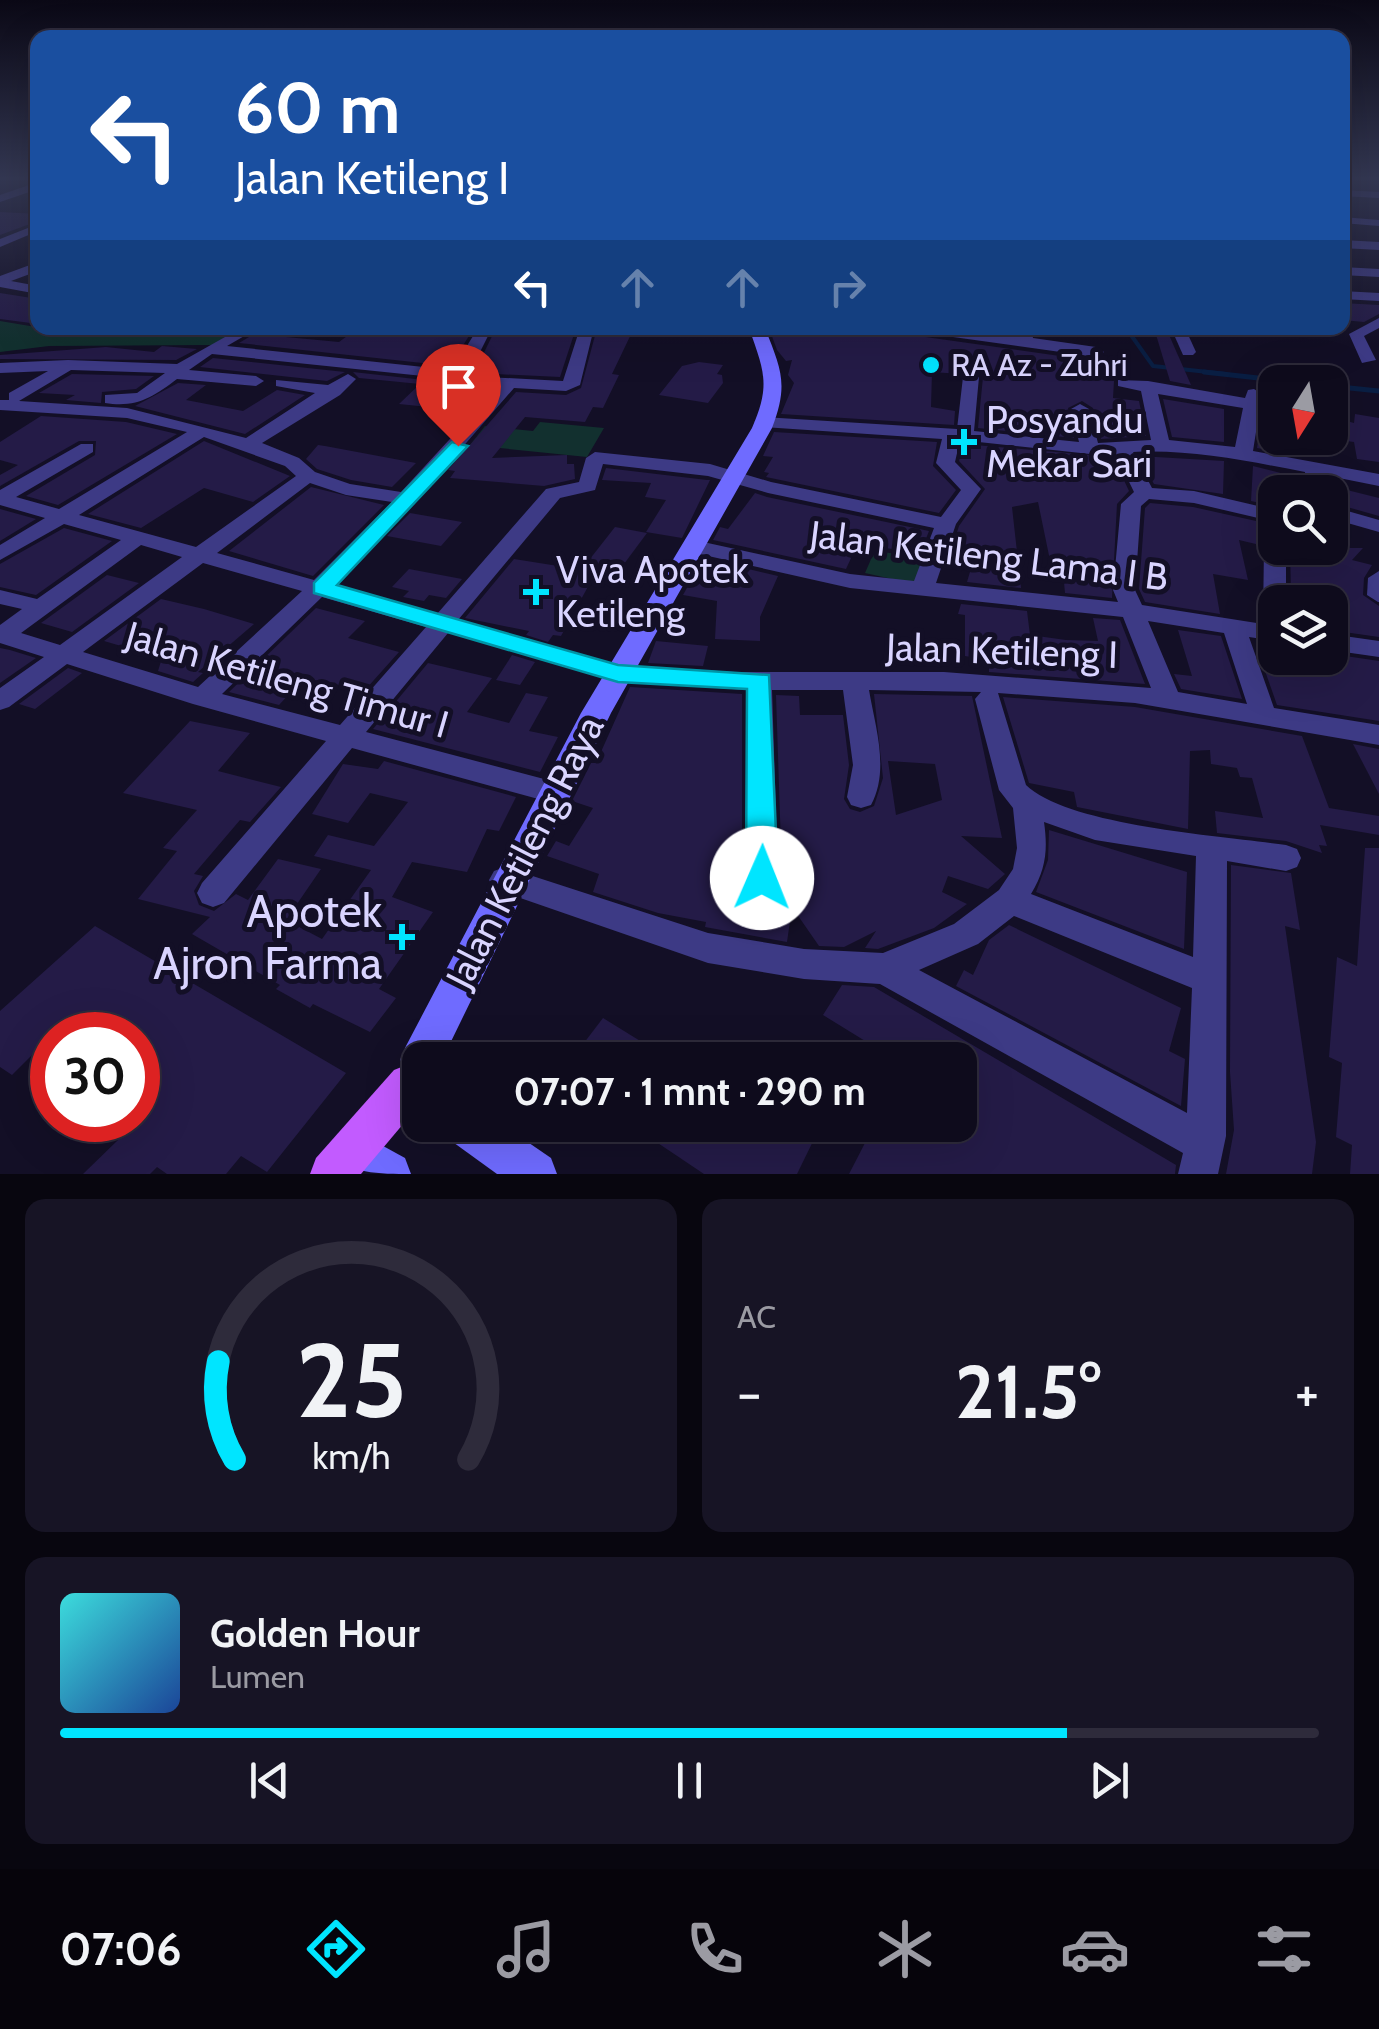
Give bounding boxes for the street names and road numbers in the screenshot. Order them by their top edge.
street label: Jalan Ketileng Lama I B [806,510,1171,601]
street label: Jalan Ketileng Timur I [119,611,454,748]
street label: Jalan Ketileng I [884,623,1119,678]
street label: Jalan Ketileng Raya [435,708,613,997]

